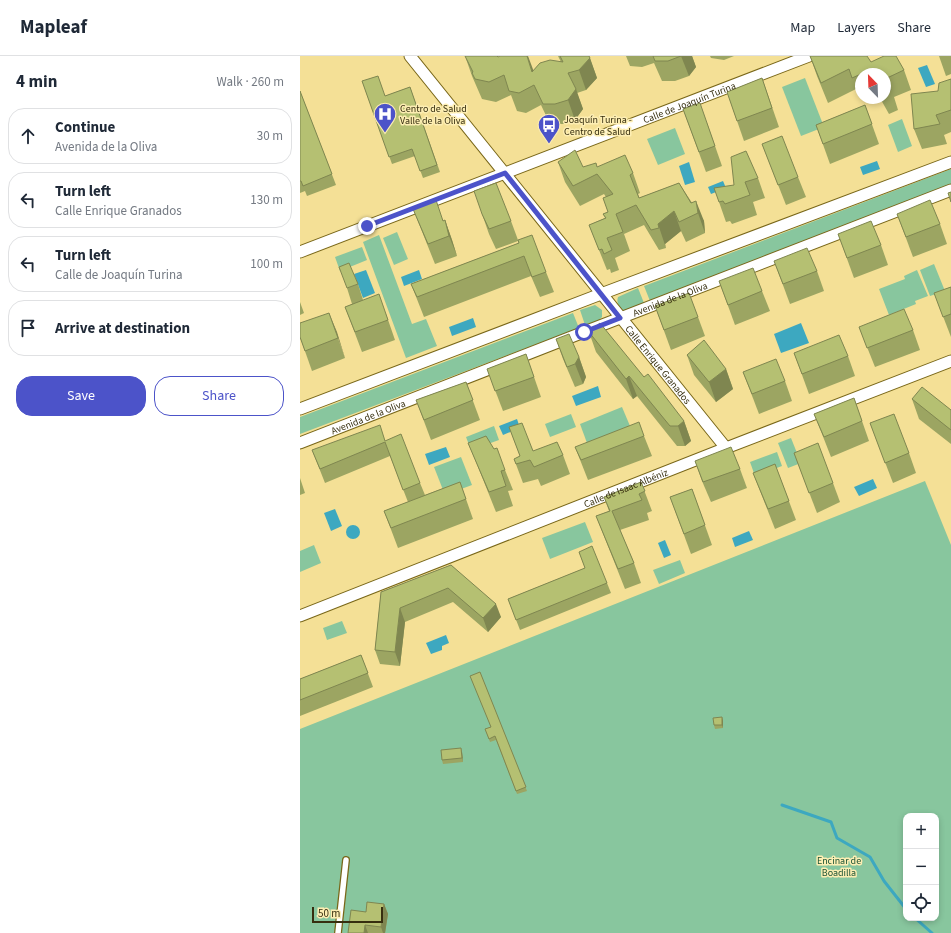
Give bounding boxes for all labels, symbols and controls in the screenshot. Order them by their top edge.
text: Mapleaf [20,14,87,41]
text: Map [790,18,815,38]
text: Layers [837,18,875,38]
text: Share [897,18,931,38]
north arrow [855,68,891,104]
text: 4 min [16,70,57,94]
text: Walk · 260 m [216,73,284,91]
street label: Calle de Joaquín Turina [641,79,738,127]
hospital icon: Centro de Salud Valle de la Oliva [372,101,398,134]
place label: Centro de Salud Valle de la Oliva [400,102,467,128]
bus stop icon: Joaquín Turina - Centro de Salud [536,112,562,145]
place label: Joaquín Turina - Centro de Salud [564,113,632,139]
text: Continue [55,117,115,138]
icon: ahead [17,125,39,147]
text: 30 m [257,127,283,145]
text: Avenida de la Oliva [55,138,157,156]
text: Turn left [55,181,111,202]
icon: left [17,189,39,211]
text: 130 m [250,191,283,209]
text: Calle Enrique Granados [55,202,182,220]
route end [358,217,376,235]
text: Turn left [55,245,111,266]
icon: left [17,253,39,275]
text: 100 m [250,255,283,273]
text: Calle de Joaquín Turina [55,266,183,284]
street label: Avenida de la Oliva [631,279,710,320]
icon: arrive [17,317,39,339]
text: Arrive at destination [55,318,190,339]
street label: Calle Enrique Granados [622,322,694,407]
route start [575,323,593,341]
button: Save [16,376,146,416]
button: Share [154,376,284,416]
street label: Avenida de la Oliva [329,396,408,438]
street label: Calle de Isaac Albéniz [582,466,670,511]
map controls [903,813,939,921]
button: + [903,813,939,849]
button: − [903,849,939,885]
park label: Encinar de Boadilla [817,854,861,880]
button: locate [903,885,939,921]
scale bar [312,905,383,924]
text: 50 m [318,906,340,921]

